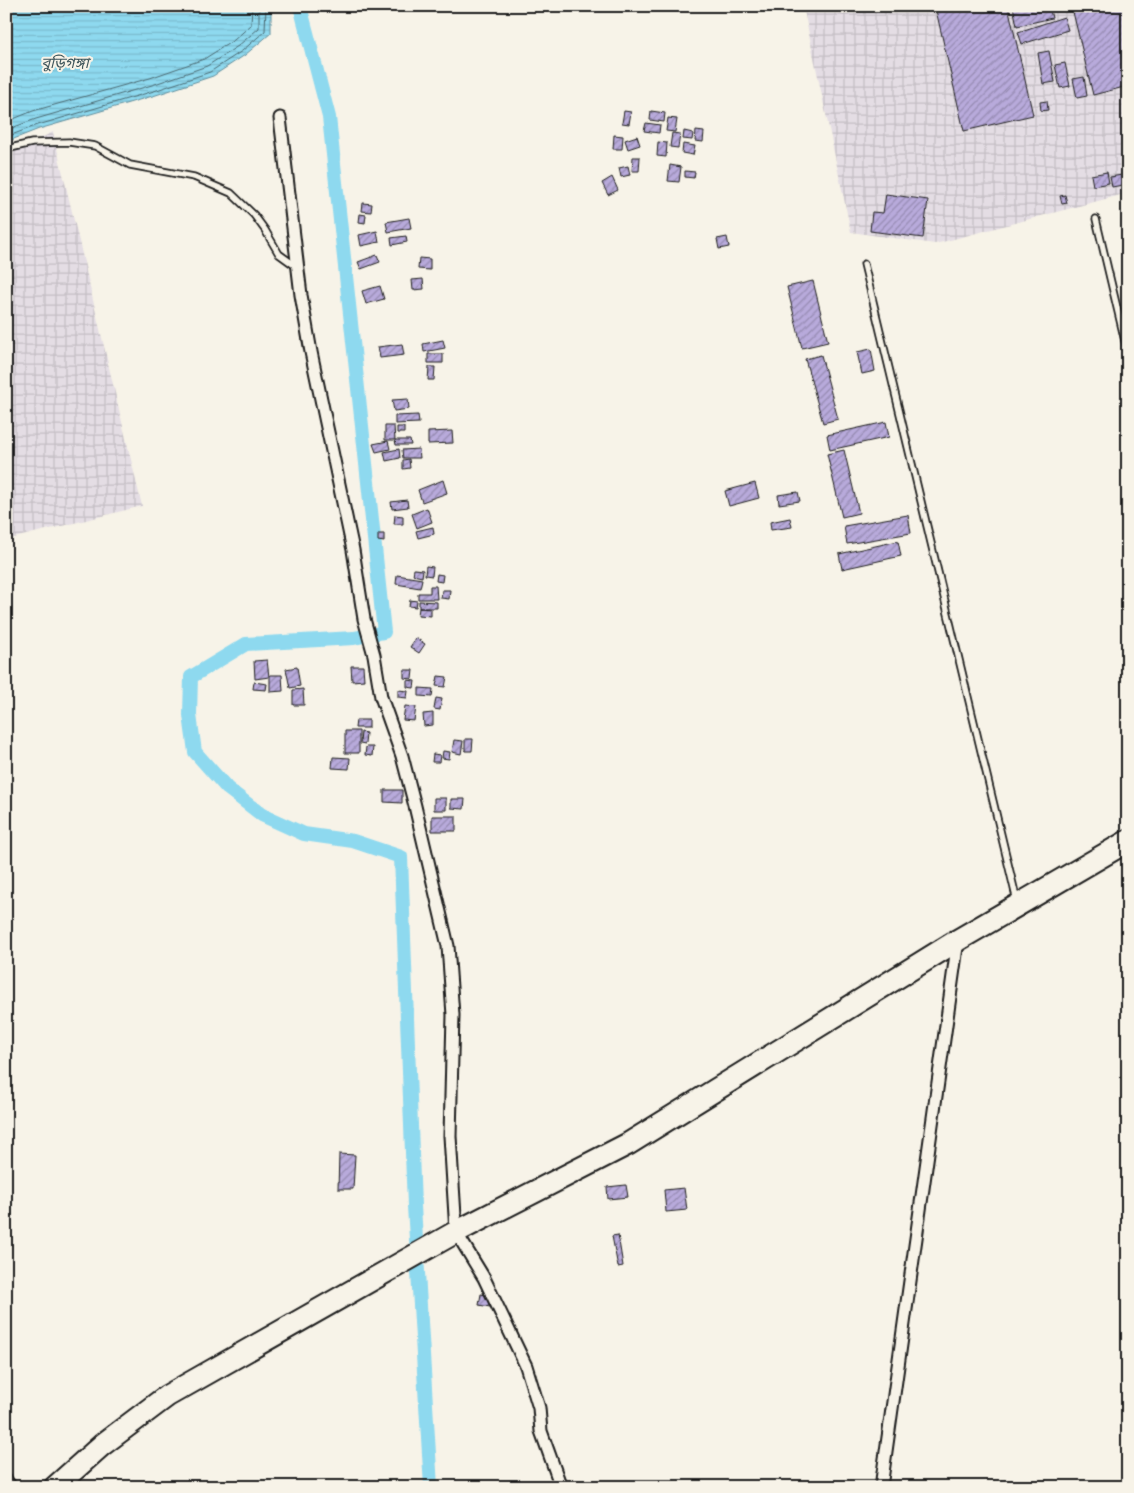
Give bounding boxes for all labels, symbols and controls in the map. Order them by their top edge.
water label: বুড়িগঙ্গা [41,54,92,73]

